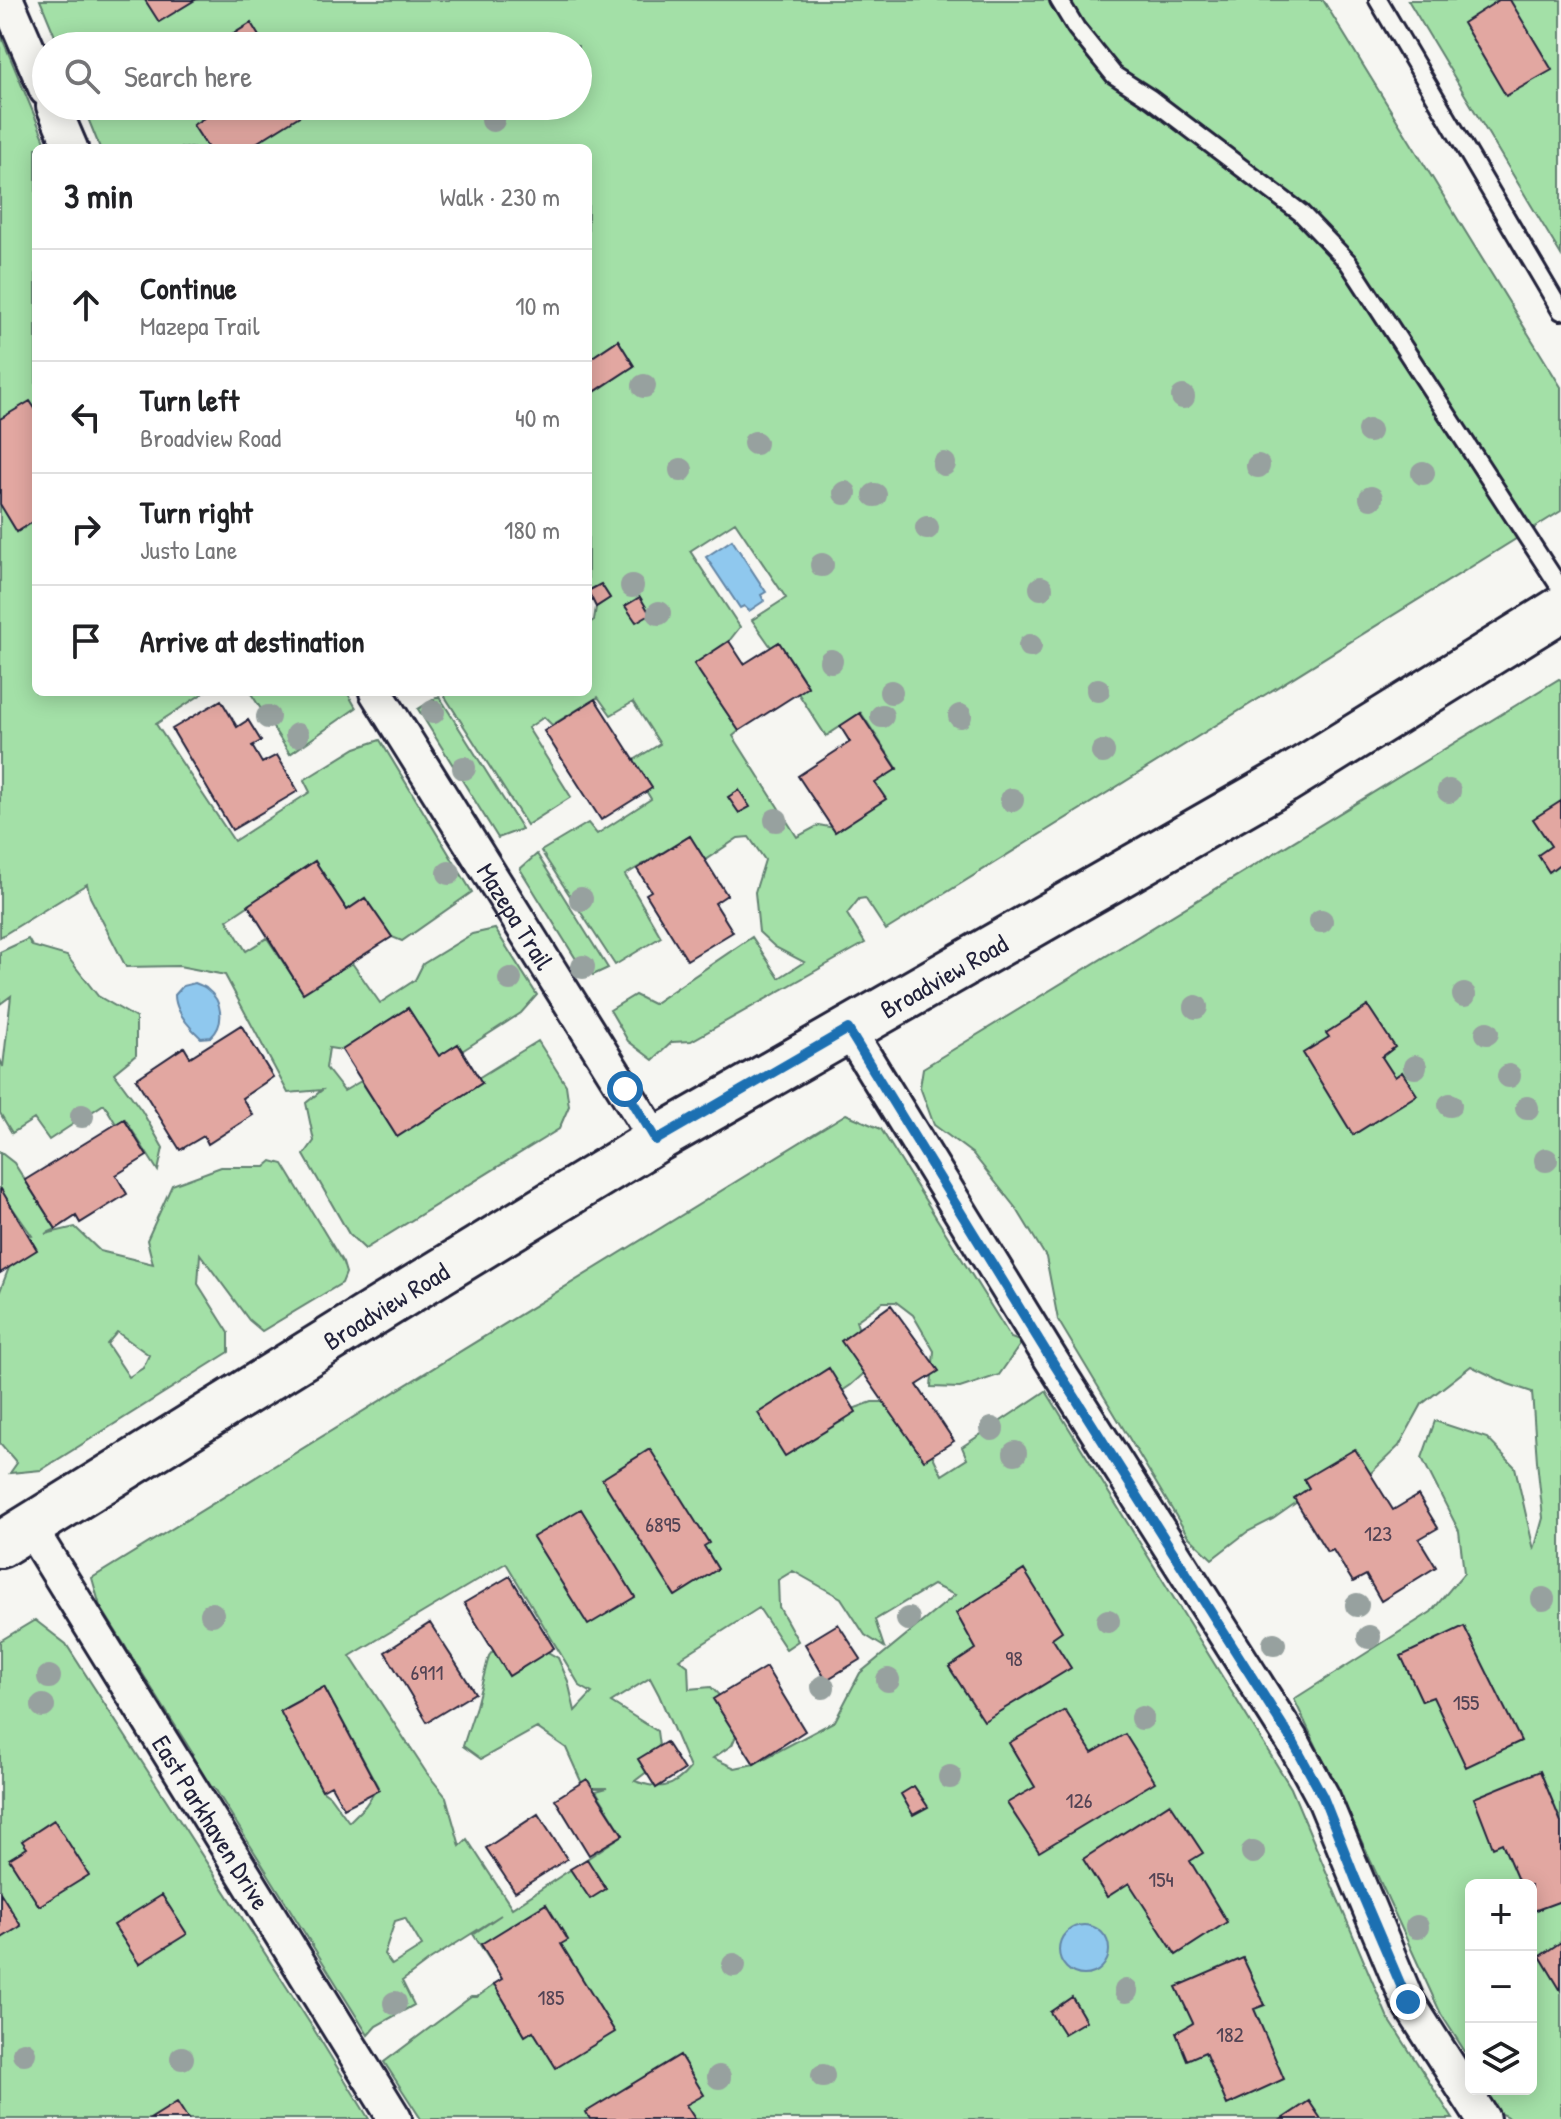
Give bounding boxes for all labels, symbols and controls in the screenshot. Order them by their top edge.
search box [32,32,592,120]
icon: search [60,54,104,98]
text: Search here [124,56,252,96]
text: 3 min [64,173,133,219]
text: Walk · 230 m [440,179,560,214]
text: Continue [140,268,237,308]
icon: ahead [64,283,108,327]
text: 10 m [515,288,560,323]
text: Mazepa Trail [140,308,260,343]
text: Turn left [140,380,239,420]
icon: left [64,395,108,439]
text: 40 m [515,400,560,435]
text: Broadview Road [140,420,281,455]
text: Turn right [140,492,253,532]
icon: right [64,507,108,551]
text: 180 m [504,512,560,547]
text: Justo Lane [140,532,237,567]
icon: arrive [64,619,108,663]
text: Arrive at destination [140,621,365,661]
street label: Mazepa Trail [469,856,563,976]
street label: Broadview Road [873,925,1013,1026]
route start [607,1071,643,1107]
street label: Broadview Road [316,1254,455,1358]
house number: 6895 [645,1509,681,1539]
house number: 123 [1364,1518,1392,1548]
house number: 98 [1005,1643,1023,1673]
house number: 6911 [411,1657,443,1687]
house number: 155 [1453,1687,1479,1717]
street label: East Parkhaven Drive [145,1728,279,1916]
house number: 126 [1065,1785,1093,1815]
house number: 154 [1148,1864,1174,1894]
map controls [1465,1879,1537,2095]
button: + [1465,1879,1537,1951]
button: − [1465,1951,1537,2023]
house number: 185 [538,1982,564,2012]
route end [1390,1984,1426,2020]
house number: 182 [1216,2019,1245,2049]
button: layers [1465,2023,1537,2095]

